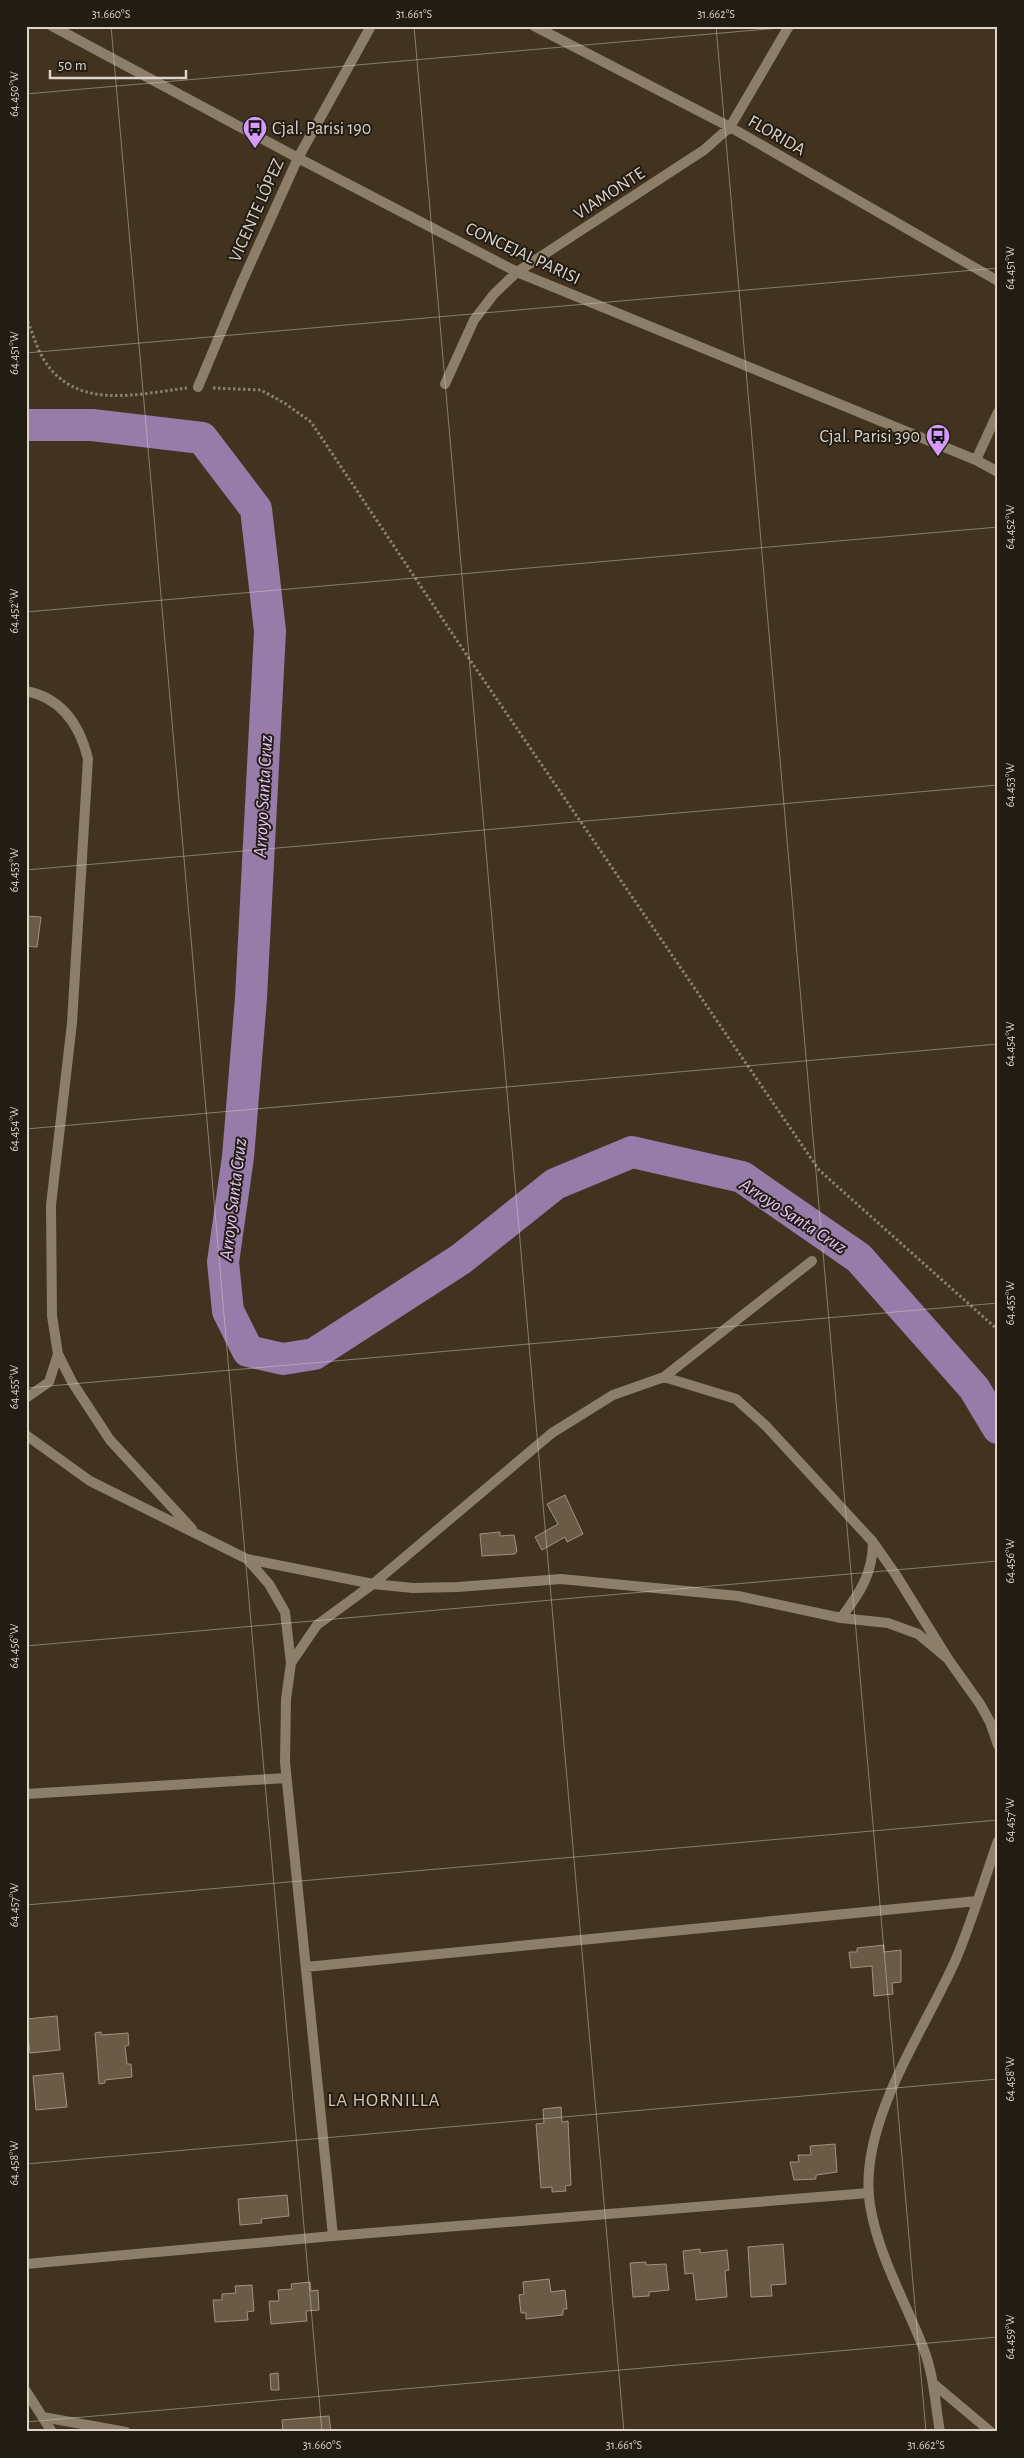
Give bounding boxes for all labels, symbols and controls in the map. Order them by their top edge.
text: 31.660°S [92,8,131,20]
text: 31.661°S [396,8,433,20]
text: 31.662°S [697,8,735,20]
scale bar [50,48,186,80]
text: 50 m [58,58,87,73]
text: 64.450°W [8,71,20,117]
street label: FLORIDA [745,112,809,160]
bus stop icon: Cjal. Parisi 190 [242,115,268,149]
place label: Cjal. Parisi 190 [272,120,371,138]
street label: VICENTE LÓPEZ [223,155,288,265]
street label: VIAMONTE [571,164,648,223]
street label: CONCEJAL PARISI [462,219,583,288]
text: 64.451°W [1004,246,1016,290]
text: 64.451°W [8,331,20,375]
bus stop icon: Cjal. Parisi 390 [925,423,951,457]
place label: Cjal. Parisi 390 [819,428,920,446]
text: 64.452°W [1004,504,1016,549]
text: 64.452°W [8,588,20,633]
water label: Arroyo Santa Cruz [251,734,276,859]
text: 64.453°W [1004,763,1016,807]
text: 64.453°W [8,848,20,892]
text: 64.454°W [1004,1021,1016,1067]
text: 64.454°W [8,1106,20,1152]
water label: Arroyo Santa Cruz [216,1137,250,1262]
water label: Arroyo Santa Cruz [736,1174,850,1258]
text: 64.455°W [1004,1281,1016,1325]
text: 64.455°W [8,1365,20,1409]
text: 64.456°W [1004,1538,1016,1584]
text: 64.456°W [8,1623,20,1669]
text: 64.457°W [1004,1798,1016,1842]
text: 64.457°W [8,1883,20,1927]
text: 64.458°W [1004,2056,1016,2102]
district label: LA HORNILLA [327,2091,441,2110]
text: 64.458°W [8,2140,20,2186]
text: 64.459°W [1004,2314,1016,2360]
text: 31.660°S [303,2439,342,2451]
text: 31.661°S [606,2439,643,2451]
text: 31.662°S [907,2439,945,2451]

